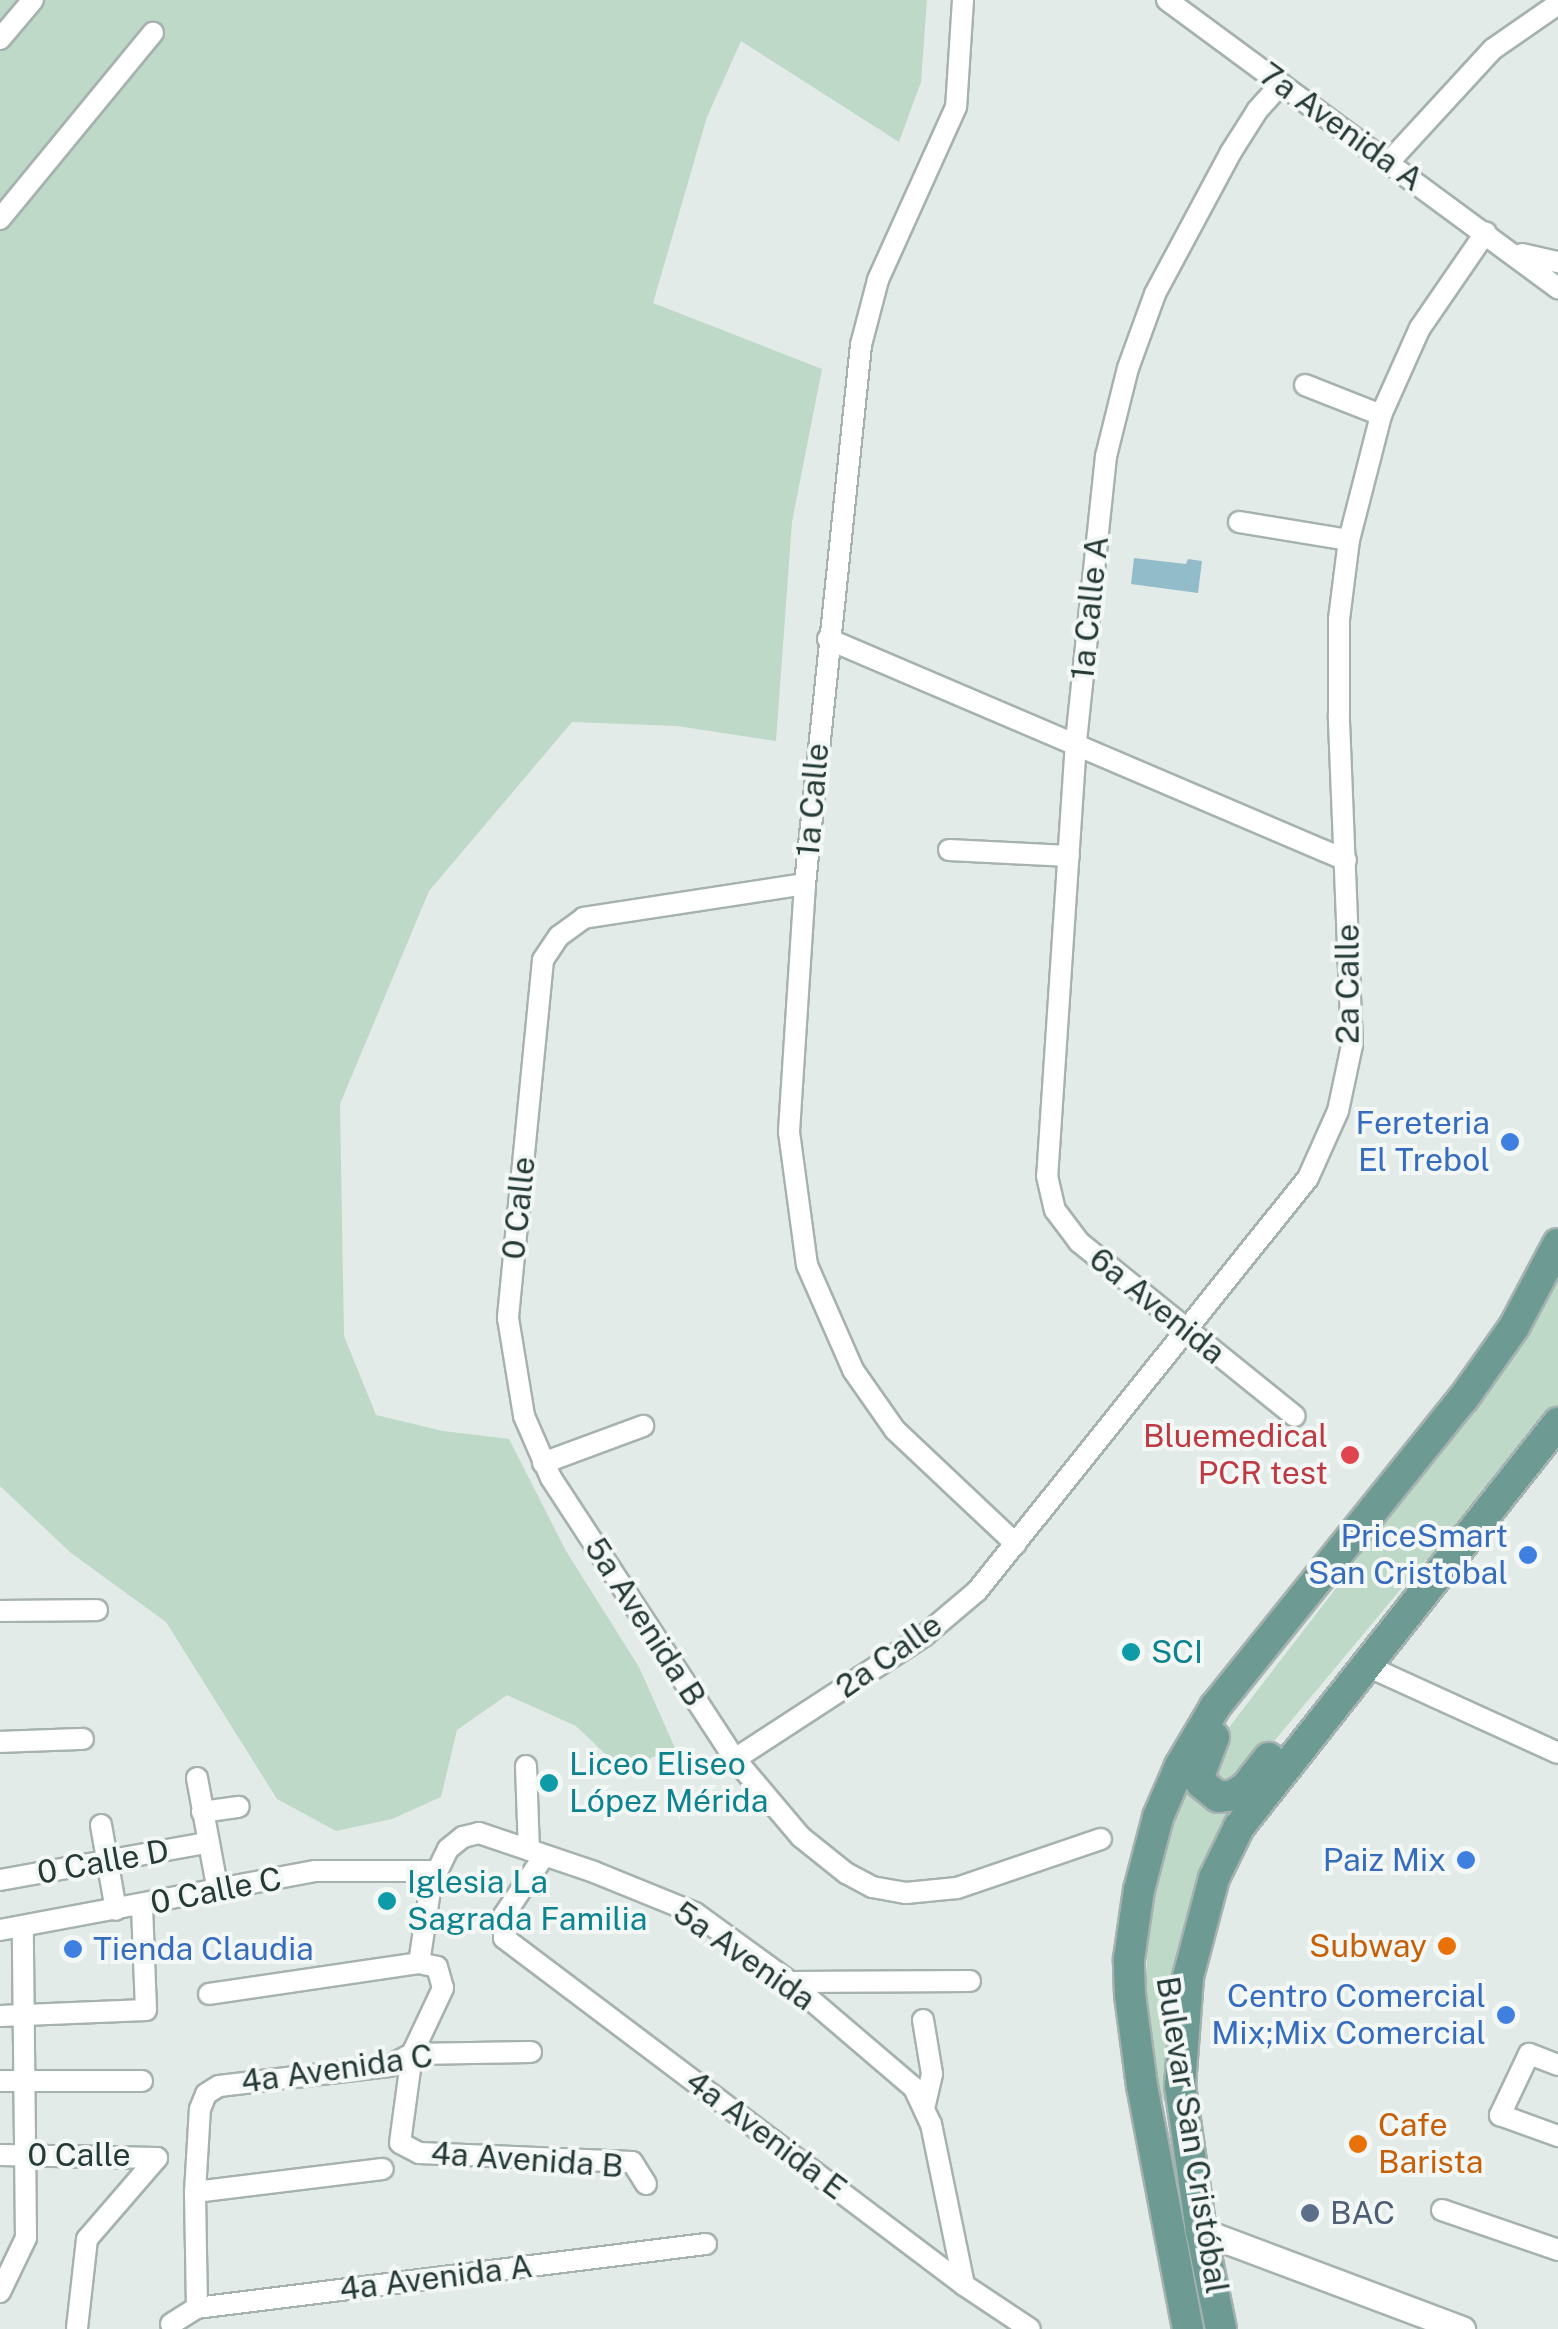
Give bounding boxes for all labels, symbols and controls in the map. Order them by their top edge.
street label: 7a Avenida A [1252,55,1430,199]
street label: 1a Calle A [1063,534,1117,682]
street label: 1a Calle [789,741,837,859]
street label: 2a Calle [1329,924,1367,1044]
place label: Fereteria El Trebol [1355,1105,1490,1180]
marker: Fereteria El Trebol [1499,1131,1521,1153]
street label: 0 Calle [495,1155,543,1261]
street label: 6a Avenida [1081,1240,1233,1372]
place label: Bluemedical PCR test [1143,1418,1328,1493]
marker: Bluemedical PCR test [1337,1442,1363,1468]
place label: PriceSmart San Cristobal [1308,1518,1508,1593]
street label: 5a Avenida B [576,1531,714,1713]
marker: PriceSmart San Cristobal [1517,1544,1539,1566]
street label: 2a Calle [829,1606,949,1706]
place label: SCI [1151,1633,1203,1671]
marker: SCI [1120,1641,1142,1663]
place label: Liceo Eliseo López Mérida [569,1746,768,1821]
marker: Liceo Eliseo López Mérida [538,1772,560,1794]
street label: 0 Calle D [34,1832,172,1892]
place label: Paiz Mix [1323,1841,1446,1879]
marker: Paiz Mix [1455,1849,1477,1871]
street label: 0 Calle C [147,1859,285,1923]
place label: Iglesia La Sagrada Familia [407,1864,647,1939]
marker: Iglesia La Sagrada Familia [376,1890,398,1912]
street label: 5a Avenida [666,1893,822,2019]
place label: Subway [1309,1927,1427,1965]
place label: Tienda Claudia [93,1930,314,1968]
marker: Subway [1436,1935,1458,1957]
marker: Tienda Claudia [62,1938,84,1960]
street label: Bulevar San Cristóbal [1148,1974,1236,2296]
place label: Centro Comercial Mix;Mix Comercial [1211,1978,1486,2053]
marker: Centro Comercial Mix;Mix Comercial [1495,2004,1517,2026]
street label: 4a Avenida C [239,2037,435,2101]
street label: 4a Avenida E [678,2062,854,2208]
place label: Cafe Barista [1378,2107,1483,2182]
marker: Cafe Barista [1347,2133,1369,2155]
street label: 4a Avenida B [430,2134,624,2186]
street label: 0 Calle [27,2136,131,2174]
place label: BAC [1330,2194,1395,2232]
marker: BAC [1299,2202,1321,2224]
street label: 4a Avenida A [337,2247,535,2309]

